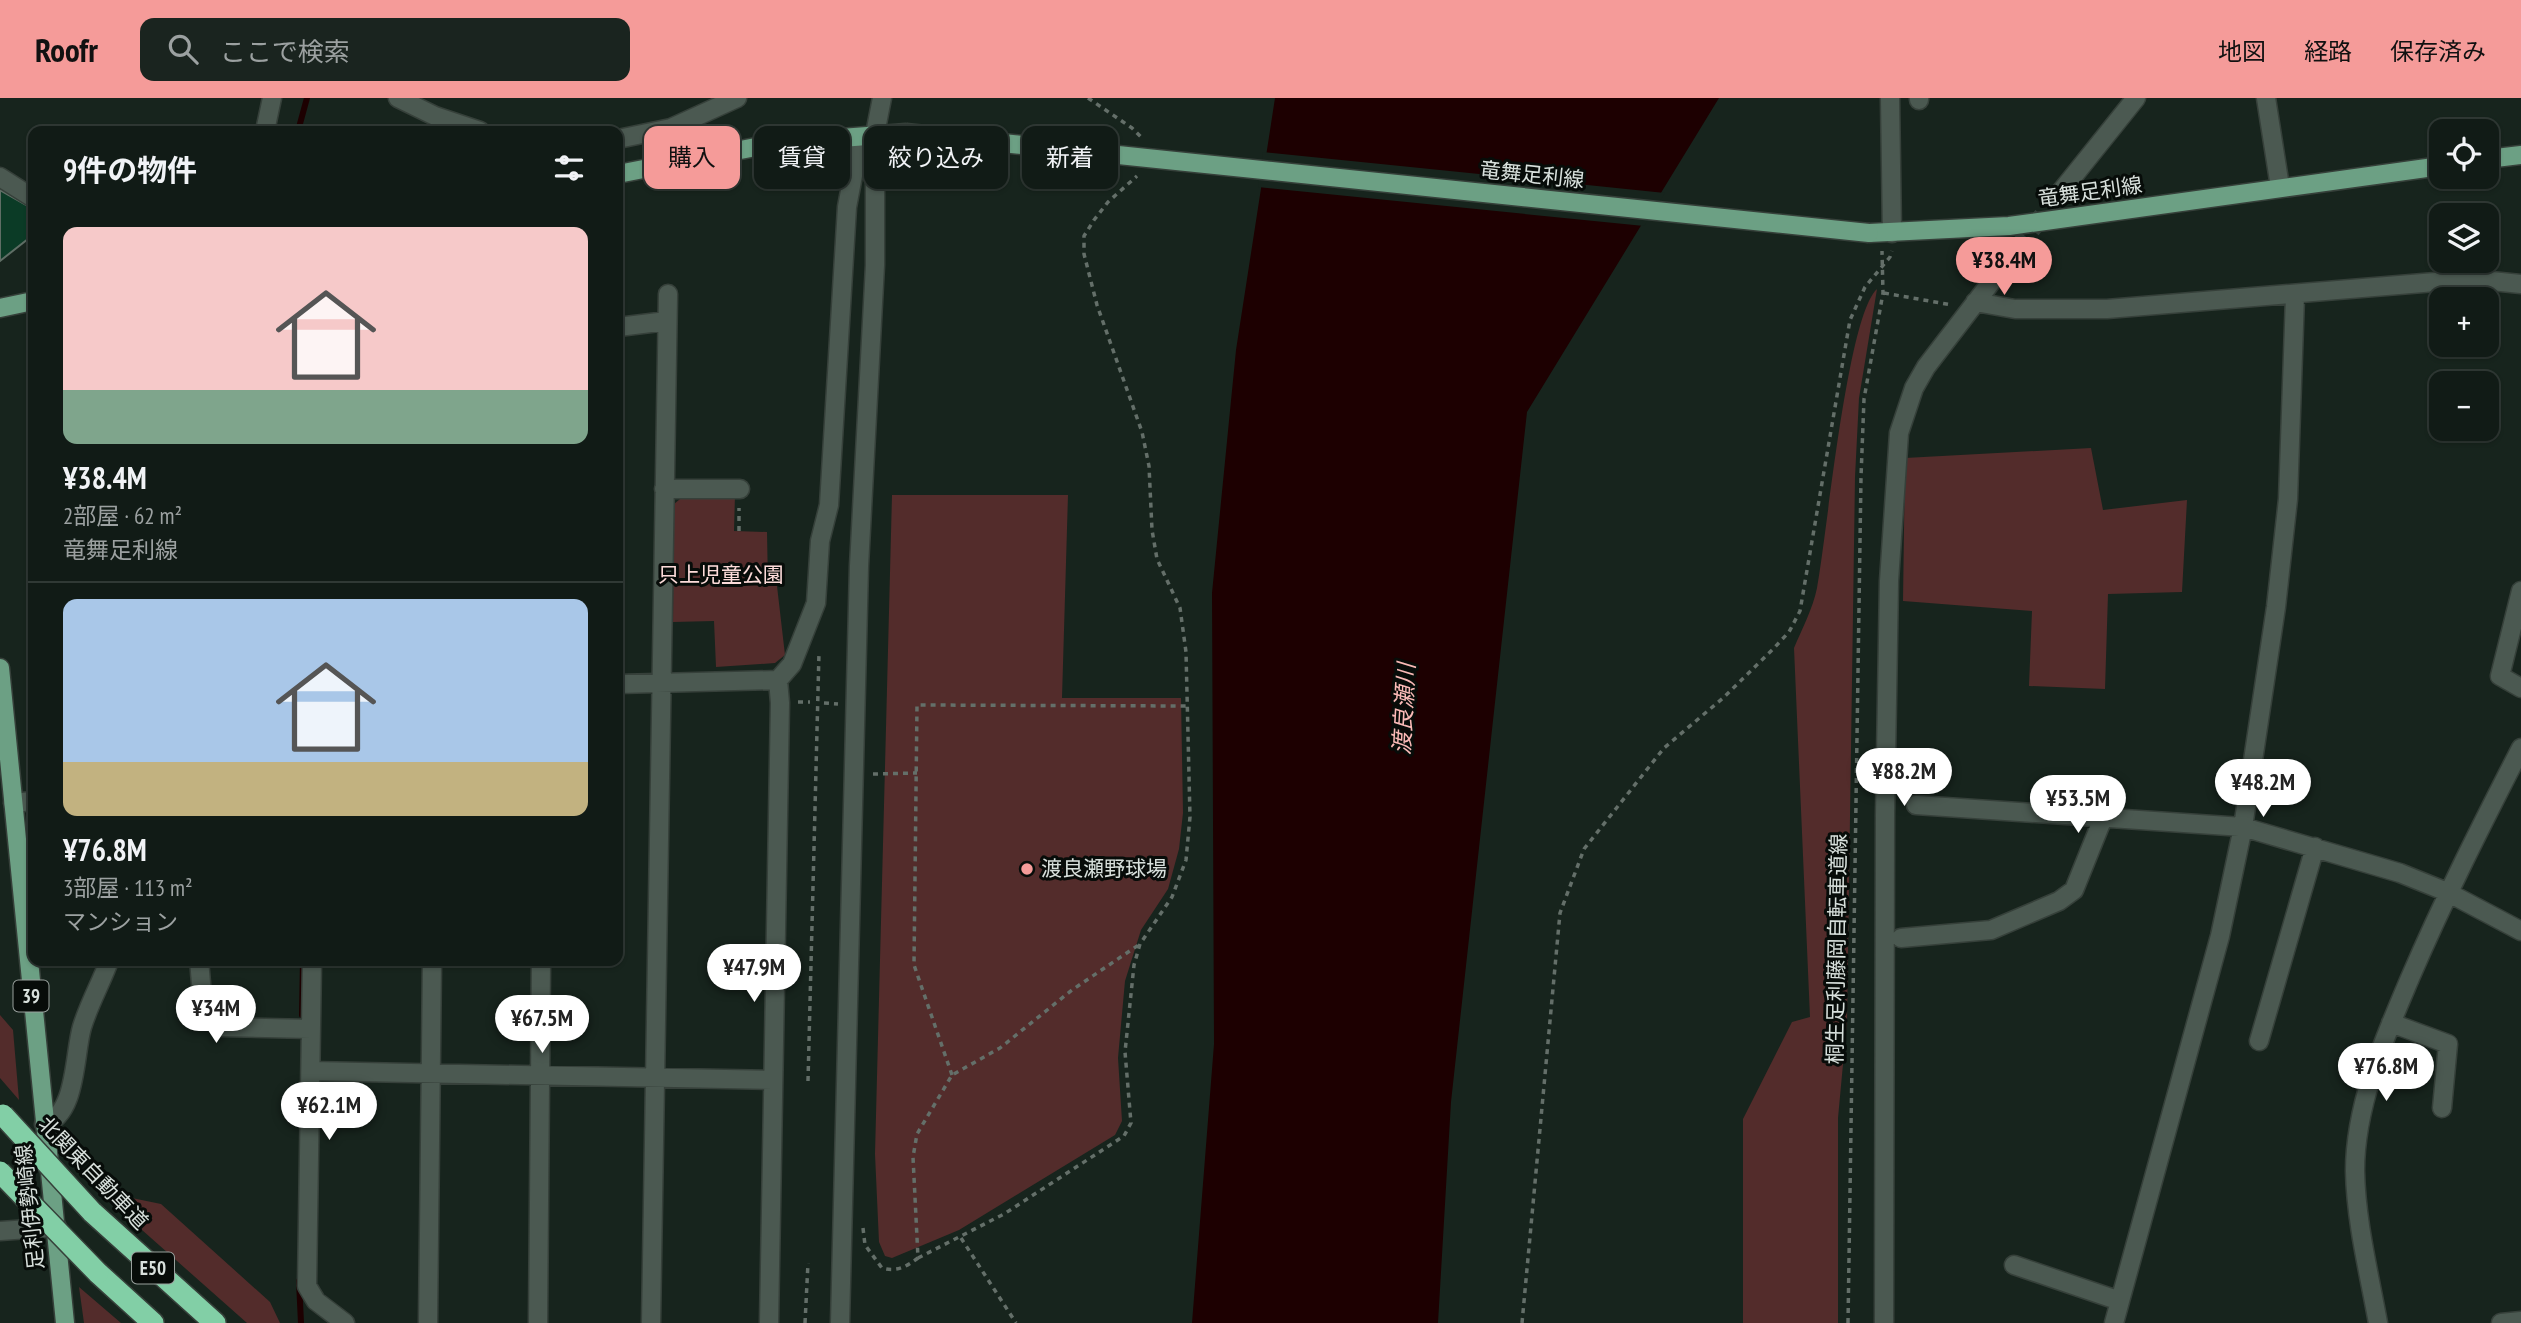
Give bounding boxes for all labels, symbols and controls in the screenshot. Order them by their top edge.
search box [140,18,630,81]
text: Roofr [35,28,98,71]
icon: search [164,30,202,68]
text: ここで検索 [220,35,350,68]
text: 地図 [2218,36,2266,67]
text: 経路 [2304,36,2352,67]
text: 保存済み [2390,36,2486,67]
map controls [2429,119,2499,441]
button: locate [2429,119,2499,189]
chip: 購入 [644,126,740,189]
chip: 賃貸 [754,126,850,189]
chip: 絞り込み [864,126,1008,189]
chip: 新着 [1022,126,1118,189]
icon: filters [550,149,588,187]
text: 9件の物件 [63,150,197,189]
street label: 竜舞足利線 [1478,156,1586,193]
street label: 竜舞足利線 [2036,171,2144,212]
button: layers [2429,203,2499,273]
pin: ¥38.4M [1947,238,2061,297]
text: ¥38.4M [1972,245,2036,274]
icon: home [263,272,389,398]
button: + [2429,287,2499,357]
button: − [2429,371,2499,441]
text: ¥38.4M [63,458,147,497]
text: 2部屋 · 62 m² [63,501,182,530]
text: 竜舞足利線 [63,535,178,564]
park label: 只上児童公園 [658,561,784,588]
icon: home [263,644,389,770]
water label: 渡良瀬川 [1387,659,1421,756]
pin: ¥88.2M [1847,748,1961,808]
text: ¥88.2M [1872,756,1936,785]
pin: ¥48.2M [2206,760,2320,819]
text: ¥48.2M [2231,767,2295,796]
pin: ¥53.5M [2021,776,2135,835]
text: ¥53.5M [2046,783,2110,812]
text: ¥76.8M [63,830,147,869]
street label: 桐生足利藤岡自転車道線 [1821,833,1852,1065]
place label: 渡良瀬野球場 [1041,855,1167,882]
marker: 渡良瀬野球場 [1019,861,1035,877]
text: 3部屋 · 113 m² [63,873,193,902]
text: マンション [63,907,178,936]
pin: ¥47.9M [697,944,811,1004]
text: ¥47.9M [723,952,785,981]
road number: 39 [14,980,48,1012]
pin: ¥34M [175,986,257,1045]
text: ¥34M [192,993,240,1022]
pin: ¥67.5M [485,996,599,1055]
text: ¥67.5M [511,1003,573,1032]
pin: ¥76.8M [2329,1044,2443,1103]
text: ¥76.8M [2354,1051,2418,1080]
pin: ¥62.1M [272,1082,386,1142]
text: ¥62.1M [297,1090,361,1119]
street label: 北関東自動車道 [33,1110,154,1235]
street label: 足利伊勢崎線 [9,1143,50,1271]
road number: E50 [132,1252,174,1284]

